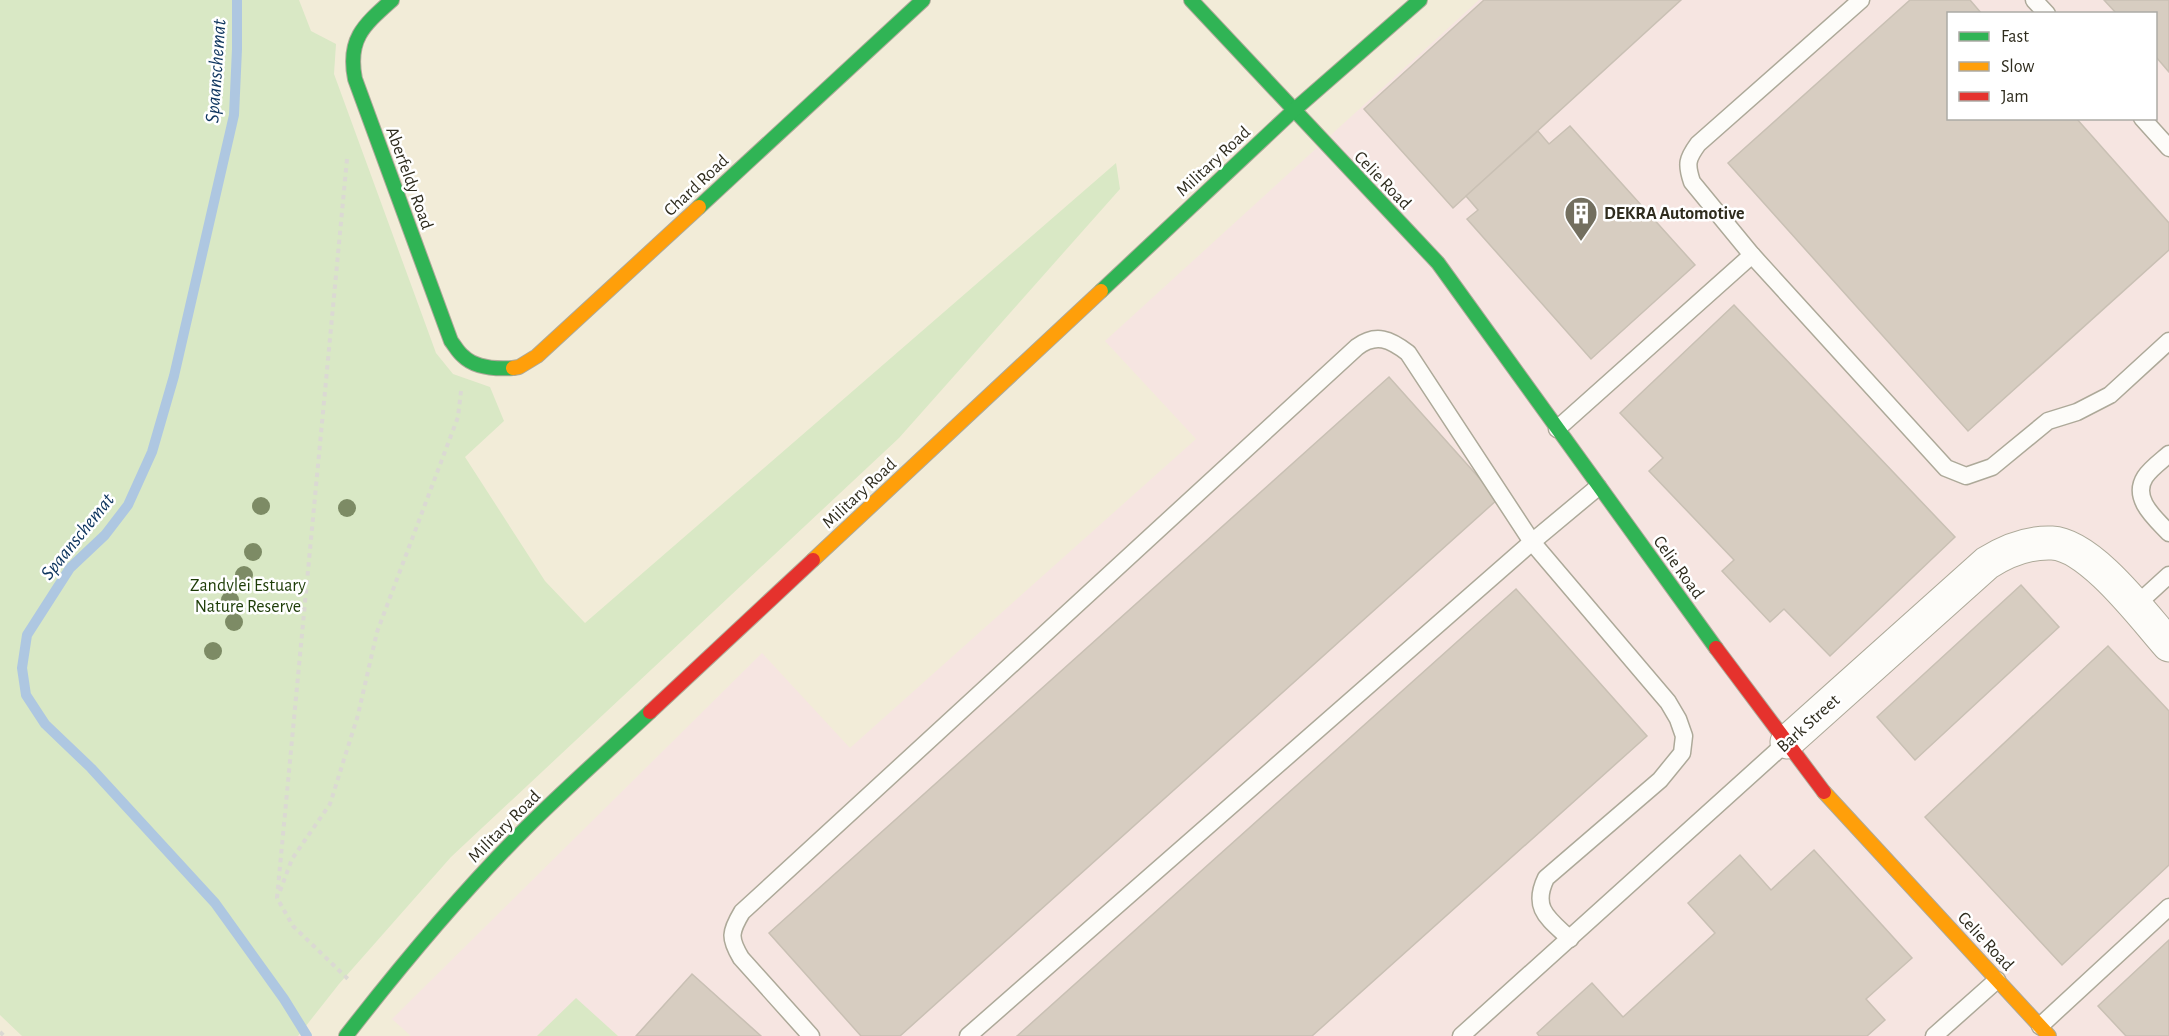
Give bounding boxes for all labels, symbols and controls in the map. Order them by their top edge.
legend [1947,12,2157,120]
water label: Spaanschemat [202,18,230,124]
text: Fast [2001,28,2029,46]
text: Slow [2001,58,2034,76]
text: Jam [2001,88,2029,106]
street label: Military Road [1173,123,1254,200]
street label: Aberfeldy Road [382,125,436,232]
street label: Celie Road [1350,148,1414,213]
street label: Chard Road [661,152,732,220]
building icon: DEKRA Automotive [1563,195,1599,242]
place label: DEKRA Automotive [1604,205,1745,223]
street label: Military Road [819,455,900,532]
water label: Spaanschemat [37,489,119,583]
street label: Celie Road [1649,533,1707,602]
park label: Zandvlei Estuary Nature Reserve [190,577,306,616]
street label: Bark Street [1774,691,1844,756]
street label: Military Road [465,787,544,866]
street label: Celie Road [1954,909,2017,975]

